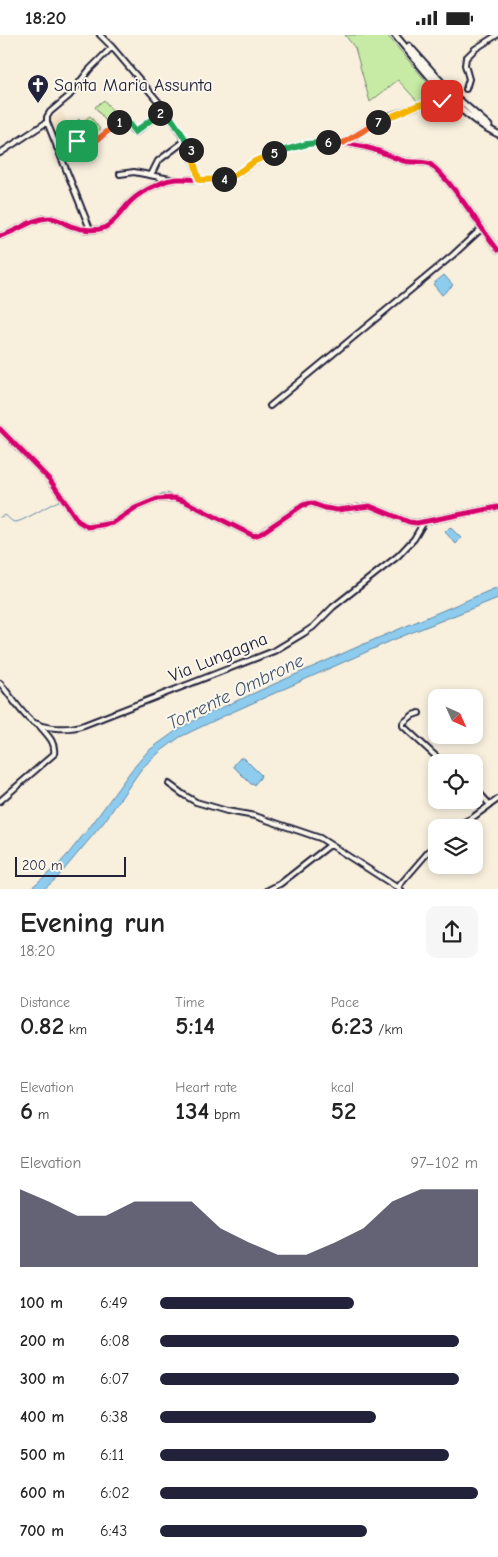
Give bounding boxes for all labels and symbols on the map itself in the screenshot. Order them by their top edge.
church icon: Santa Maria Assunta [26,73,50,104]
place label: Santa Maria Assunta [54,75,213,96]
pin [421,80,463,122]
pin: 2 [148,101,172,125]
pin: 1 [106,109,132,135]
pin: 7 [366,109,390,135]
pin [56,120,98,162]
pin: 6 [316,129,340,155]
pin: 3 [178,137,204,163]
pin: 5 [262,141,286,165]
pin: 4 [212,167,236,191]
street label: Via Lungagna [166,628,271,687]
water label: Torrente Ombrone [163,649,308,735]
north arrow [428,689,482,744]
scale bar [15,854,126,878]

